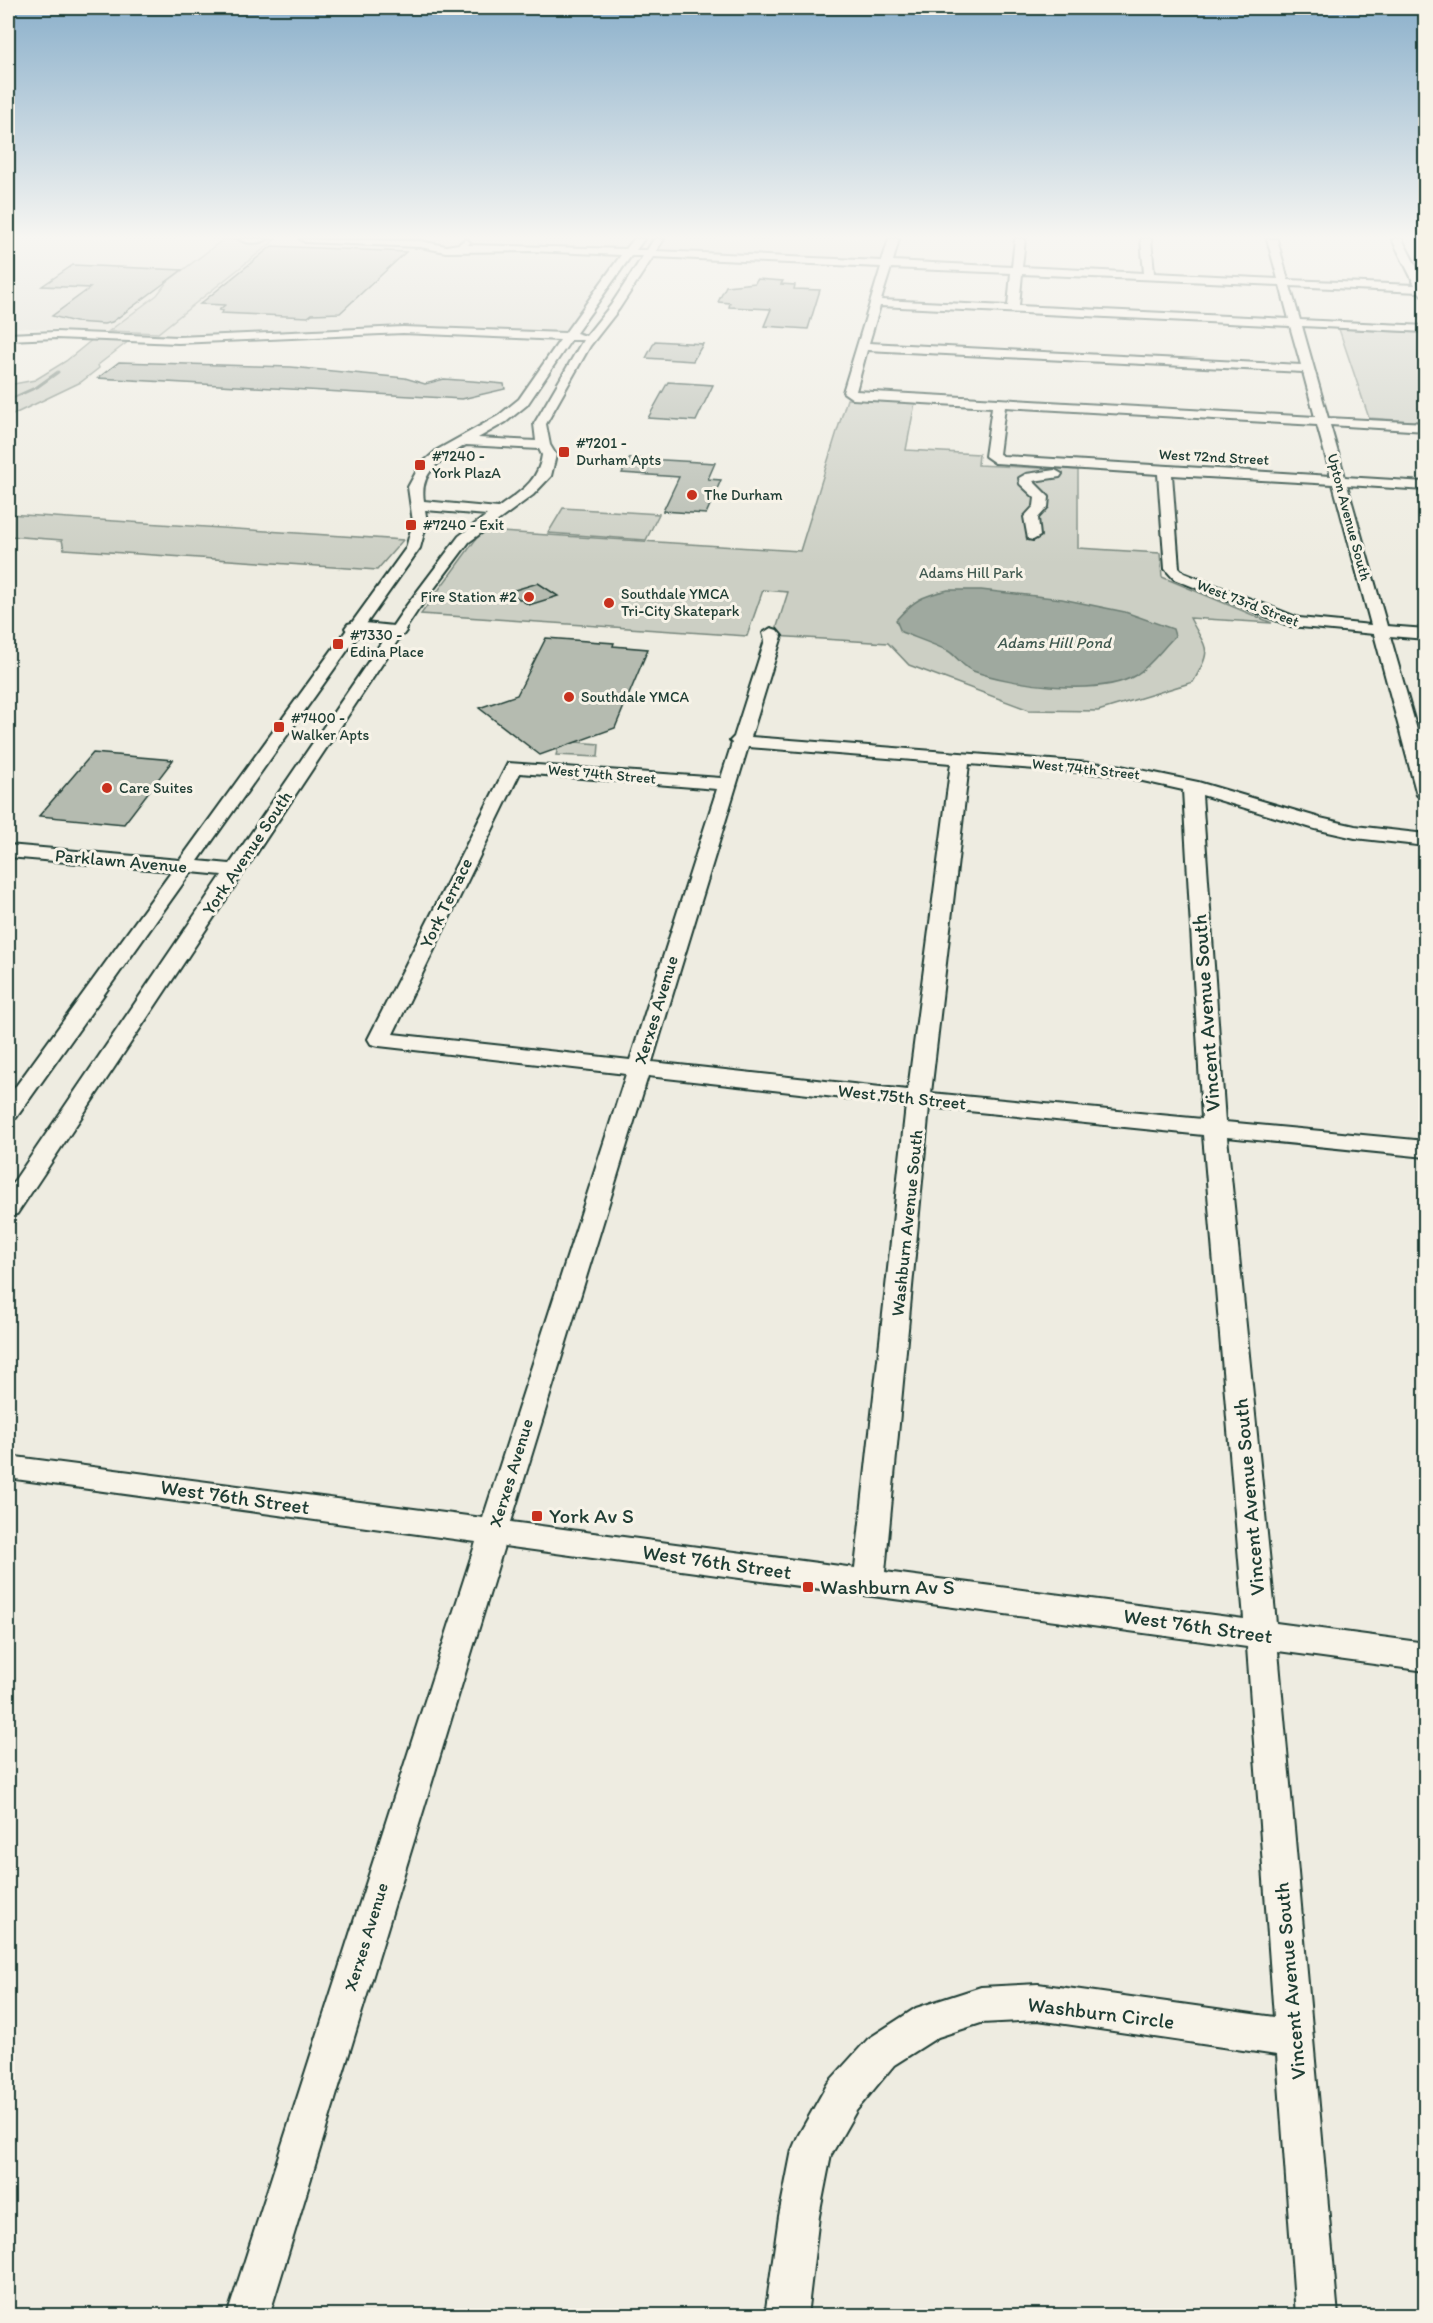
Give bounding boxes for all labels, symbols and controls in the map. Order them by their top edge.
place label: #7201 - Durham Apts [576,434,661,469]
marker: #7201 - Durham Apts [557,445,571,459]
street label: West 72nd Street [1158,445,1270,469]
place label: #7240 - York PlazA [432,447,501,482]
street label: Upton Avenue South [1323,451,1375,583]
marker: #7240 - York PlazA [413,458,427,472]
place label: The Durham [704,486,783,504]
marker: The Durham [685,488,699,502]
place label: #7240 - Exit [423,516,504,534]
marker: #7240 - Exit [404,518,418,532]
park label: Adams Hill Park [919,564,1023,582]
street label: West 73rd Street [1194,575,1302,631]
place label: Southdale YMCA Tri-City Skatepark [621,585,740,620]
place label: Fire Station #2 [421,588,517,606]
marker: Fire Station #2 [522,590,536,604]
marker: Southdale YMCA Tri-City Skatepark [602,596,616,610]
place label: #7330 - Edina Place [350,626,424,661]
water label: Adams Hill Pond [997,633,1112,652]
marker: #7330 - Edina Place [331,637,345,651]
place label: Southdale YMCA [581,688,690,706]
marker: Southdale YMCA [562,690,576,704]
place label: #7400 - Walker Apts [291,709,370,744]
marker: #7400 - Walker Apts [272,720,286,734]
street label: West 74th Street [1031,754,1141,784]
street label: West 74th Street [547,760,657,788]
place label: Care Suites [119,779,193,797]
marker: Care Suites [100,781,114,795]
street label: York Avenue South [197,787,297,919]
street label: Parklawn Avenue [54,844,188,878]
street label: York Terrace [415,854,477,952]
street label: Vincent Avenue South [1186,913,1225,1113]
street label: Xerxes Avenue [629,953,683,1067]
street label: West 75th Street [837,1079,967,1115]
street label: Washburn Avenue South [886,1128,928,1318]
street label: Vincent Avenue South [1227,1397,1270,1597]
street label: Xerxes Avenue [484,1416,538,1530]
street label: West 76th Street [159,1474,311,1519]
place label: York Av S [549,1503,634,1528]
marker: York Av S [530,1509,544,1523]
street label: West 76th Street [641,1539,793,1584]
place label: Washburn Av S [820,1574,955,1599]
marker: Washburn Av S [801,1580,815,1594]
street label: West 76th Street [1122,1603,1274,1648]
street label: Xerxes Avenue [339,1880,393,1994]
street label: Vincent Avenue South [1268,1881,1311,2081]
street label: Washburn Circle [1026,1991,1176,2034]

